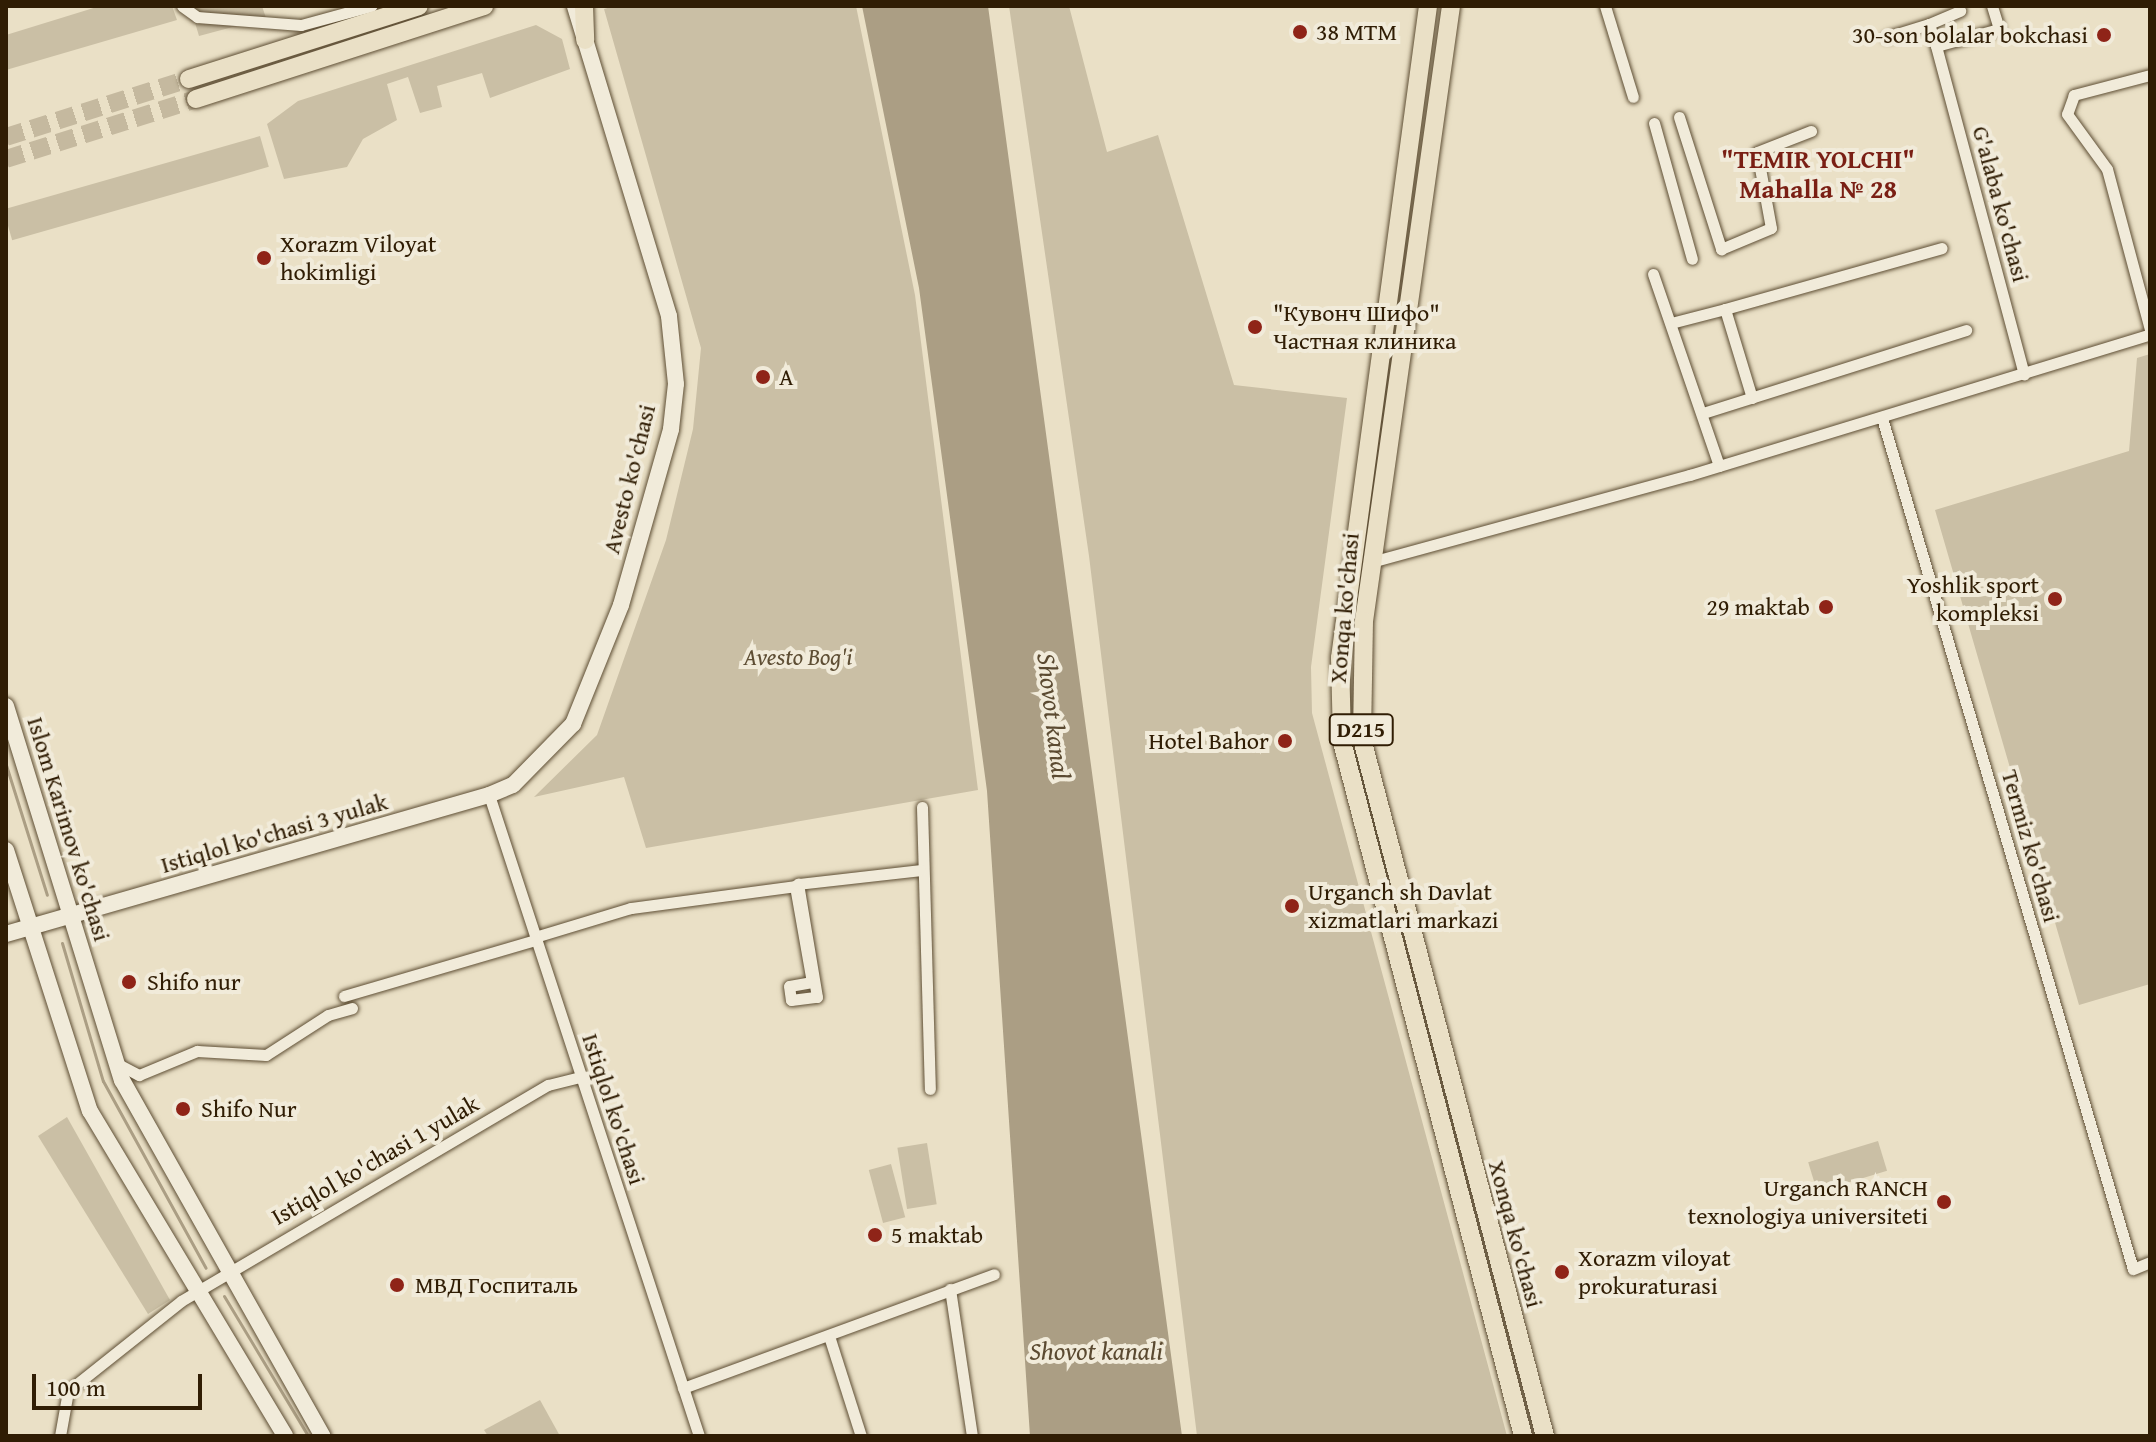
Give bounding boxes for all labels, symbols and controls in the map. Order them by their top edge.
place label: 38 MTM [1316,18,1397,46]
place label: 30-son bolalar bokchasi [1852,21,2088,49]
marker: 38 MTM [1291,23,1309,41]
marker: 30-son bolalar bokchasi [2095,26,2113,44]
street label: G'alaba ko'chasi [1966,123,2036,285]
district label: "TEMIR YOLCHI" Mahalla № 28 [1721,143,1915,204]
place label: Xorazm Viloyat hokimligi [280,230,436,286]
marker: Xorazm Viloyat hokimligi [255,249,273,267]
place label: "Кувонч Шифо" Частная клиника [1273,299,1456,355]
marker: "Кувонч Шифо" Частная клиника [1244,316,1266,338]
place label: A [779,363,794,391]
marker: A [754,368,772,386]
street label: Avesto ko'chasi [597,401,661,557]
street label: Xonqa ko'chasi [1323,531,1365,685]
place label: Yoshlik sport kompleksi [1907,571,2039,627]
marker: Yoshlik sport kompleksi [2046,590,2064,608]
place label: 29 maktab [1706,593,1810,621]
marker: 29 maktab [1817,598,1835,616]
park label: Avesto Bog'i [744,643,852,671]
water label: Shovot kanal [1031,651,1077,781]
road number: D215 [1327,712,1395,748]
street label: Islom Karimov ko'chasi [21,713,117,945]
place label: Hotel Bahor [1149,727,1269,755]
marker: Hotel Bahor [1276,732,1294,750]
street label: Termiz ko'chasi [1995,766,2067,926]
street label: Istiqlol ko'chasi 3 yulak [157,787,391,879]
place label: Urganch sh Davlat xizmatlari markazi [1308,878,1498,934]
marker: Urganch sh Davlat xizmatlari markazi [1283,897,1301,915]
place label: Shifo nur [147,968,241,996]
marker: Shifo nur [118,971,140,993]
street label: Istiqlol ko'chasi [576,1030,652,1188]
street label: Istiqlol ko'chasi 1 yulak [266,1089,484,1231]
place label: Shifo Nur [201,1095,297,1123]
marker: Shifo Nur [172,1098,194,1120]
street label: Xonqa ko'chasi [1483,1157,1549,1311]
place label: Urganch RANCH texnologiya universiteti [1688,1174,1928,1230]
marker: Urganch RANCH texnologiya universiteti [1935,1193,1953,1211]
place label: 5 maktab [891,1221,983,1249]
marker: 5 maktab [866,1226,884,1244]
place label: Xorazm viloyat prokuraturasi [1578,1244,1731,1300]
marker: Xorazm viloyat prokuraturasi [1553,1263,1571,1281]
place label: МВД Госпиталь [415,1271,578,1299]
marker: МВД Госпиталь [386,1274,408,1296]
water label: Shovot kanali [1029,1335,1163,1367]
scale bar [36,1358,206,1408]
text: 100 m [46,1370,106,1405]

